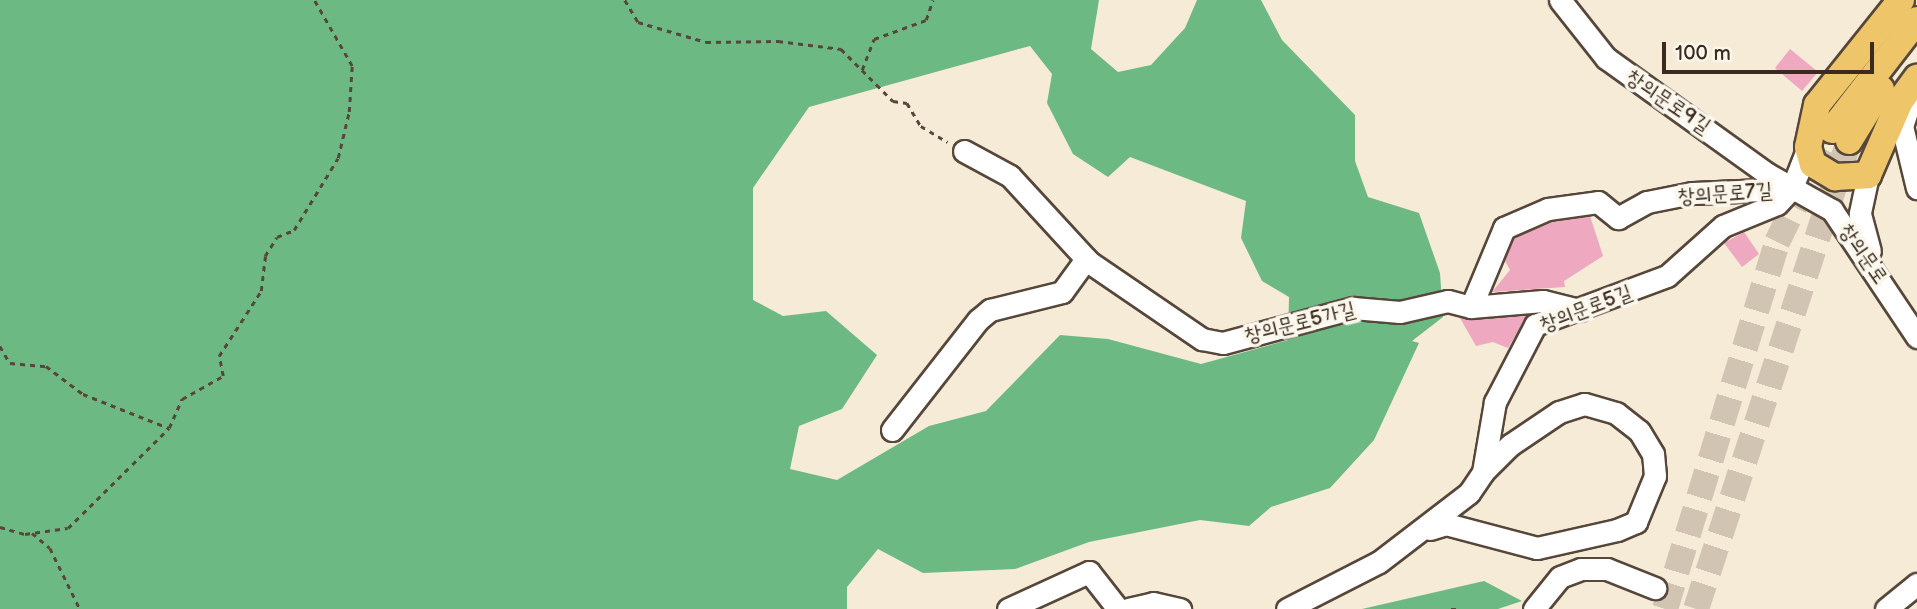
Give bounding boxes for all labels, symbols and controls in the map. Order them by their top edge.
scale bar [1665,28,1877,72]
text: 100 m [1675,41,1731,66]
street label: 창의문로9길 [1621,65,1715,139]
street label: 창의문로7길 [1677,178,1773,210]
street label: 창의문로 [1833,219,1893,289]
street label: 창의문로5길 [1536,280,1636,338]
street label: 창의문로5가길 [1242,297,1358,349]

